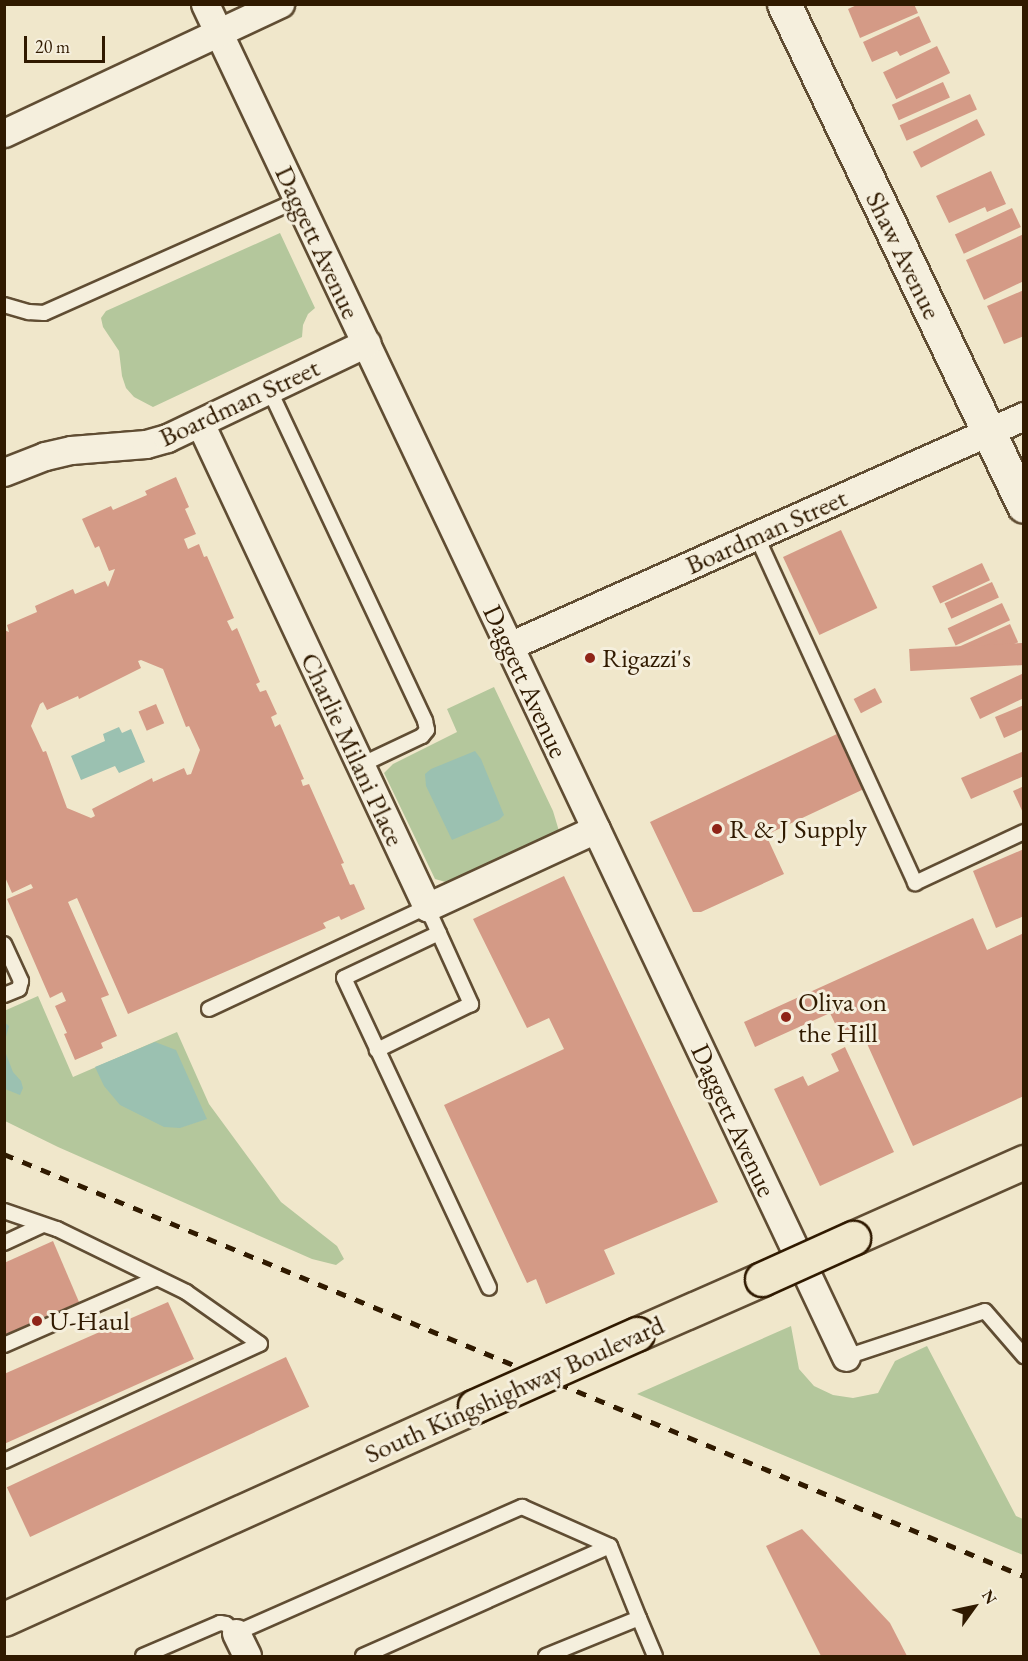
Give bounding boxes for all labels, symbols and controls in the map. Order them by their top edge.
scale bar [27,24,108,62]
text: 20 m [35,35,70,58]
street label: Daggett Avenue [268,160,368,324]
street label: Shaw Avenue [859,186,949,324]
street label: Boardman Street [154,351,324,453]
street label: Boardman Street [680,481,852,581]
street label: Daggett Avenue [476,599,576,763]
place label: Rigazzi's [602,642,691,674]
street label: Charlie Milani Place [294,647,412,851]
marker: Rigazzi's [583,651,597,665]
place label: R & J Supply [729,813,867,845]
marker: R & J Supply [710,822,724,836]
place label: Oliva on the Hill [798,985,887,1048]
marker: Oliva on the Hill [779,1010,793,1024]
street label: Daggett Avenue [684,1038,784,1202]
place label: U-Haul [49,1305,130,1337]
street label: South Kingshighway Boulevard [359,1308,669,1470]
marker: U-Haul [30,1314,44,1328]
north arrow [944,1577,1004,1637]
text: N [977,1586,1002,1608]

